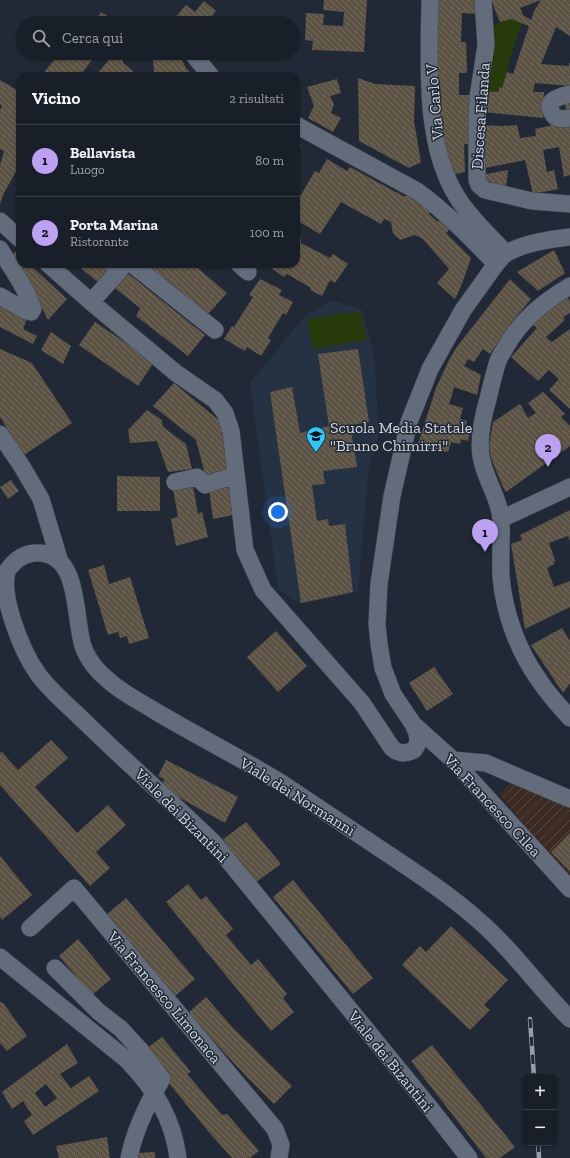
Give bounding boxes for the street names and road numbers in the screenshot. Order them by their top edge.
street label: Via Carlo V [422,62,447,142]
street label: Discesa Filanda [467,62,494,170]
street label: Via Francesco Cilea [439,749,545,861]
street label: Viale dei Normanni [236,753,360,840]
street label: Viale dei Bizantini [130,764,233,866]
street label: Via Francesco Limonaca [103,927,226,1068]
street label: Viale dei Bizantini [343,1006,438,1116]

